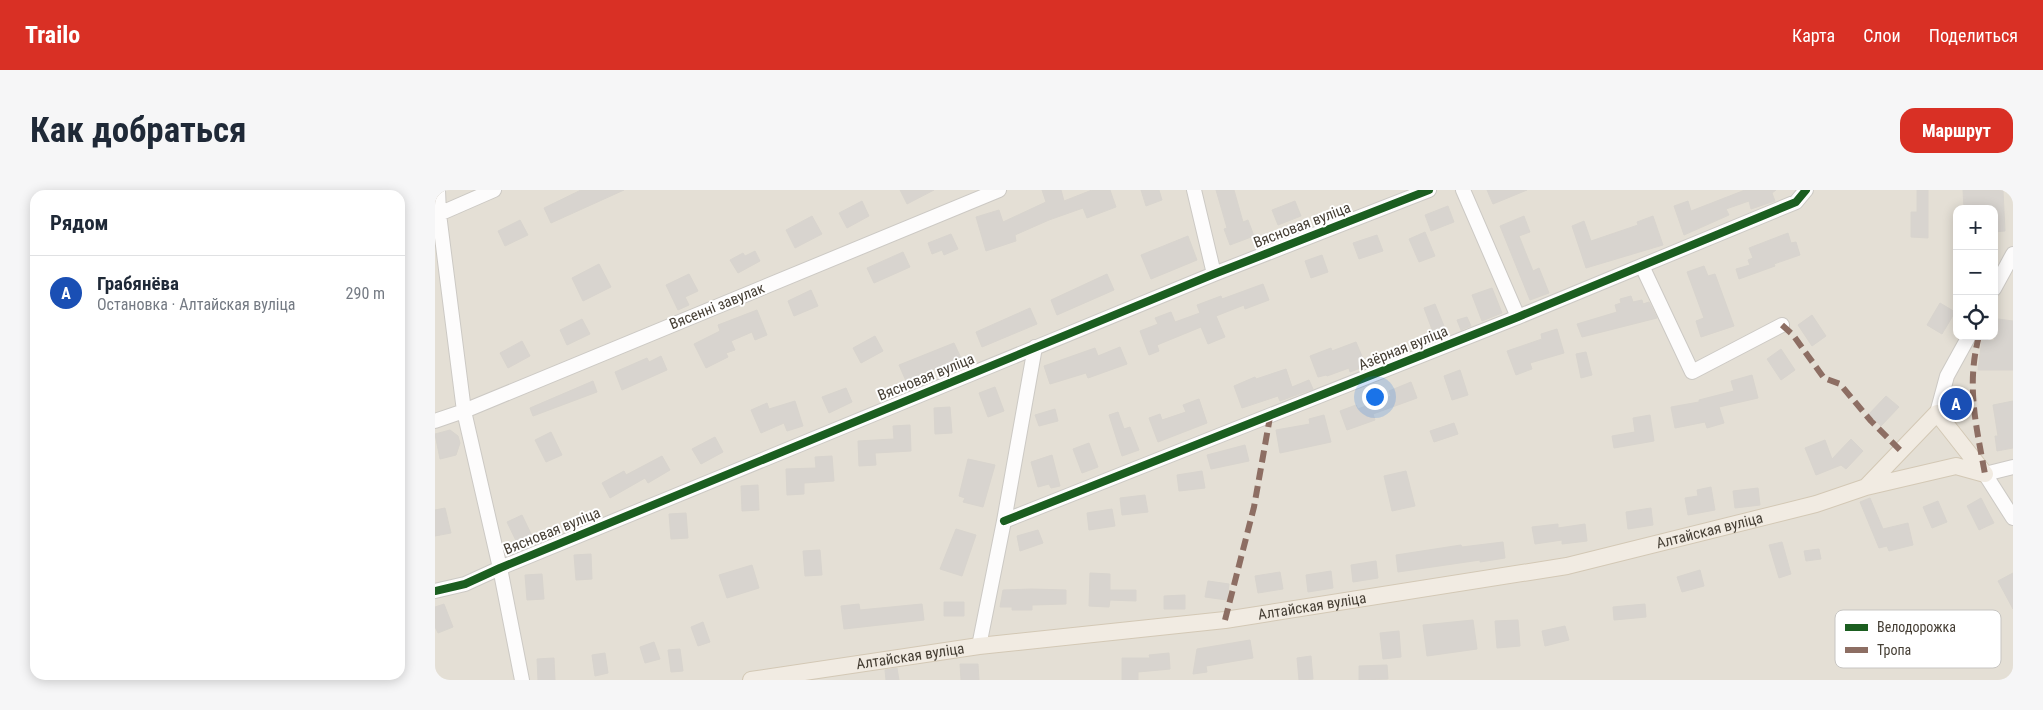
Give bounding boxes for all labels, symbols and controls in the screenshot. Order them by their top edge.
text: Trailo [25,21,80,49]
text: Карта [1792,25,1835,46]
text: Слои [1863,25,1901,46]
text: Поделиться [1929,25,2018,46]
button: Маршрут [1900,108,2013,153]
text: Как добраться [30,110,246,151]
street label: Вясновая вуліца [1251,198,1353,252]
map controls [1953,205,1998,340]
button: + [1953,205,1998,250]
text: Рядом [50,211,109,235]
button: − [1953,250,1998,295]
text: Грабянёва [97,272,179,295]
street label: Вясенні завулак [667,279,767,333]
text: A [61,284,71,303]
text: 290 m [346,284,385,303]
text: Остановка · Алтайская вуліца [97,295,296,314]
button: locate [1953,295,1998,340]
street label: Азёрная вуліца [1356,322,1450,374]
street label: Вясновая вуліца [875,349,977,405]
your location [1362,384,1388,410]
pin: A [1940,385,1972,423]
street label: Вясновая вуліца [501,503,603,559]
street label: Алтайская вуліца [1654,509,1765,552]
street label: Алтайская вуліца [1257,589,1367,624]
legend [1835,610,2001,668]
text: Велодорожка [1877,619,1956,635]
street label: Алтайская вуліца [855,639,966,673]
text: Тропа [1877,642,1911,658]

